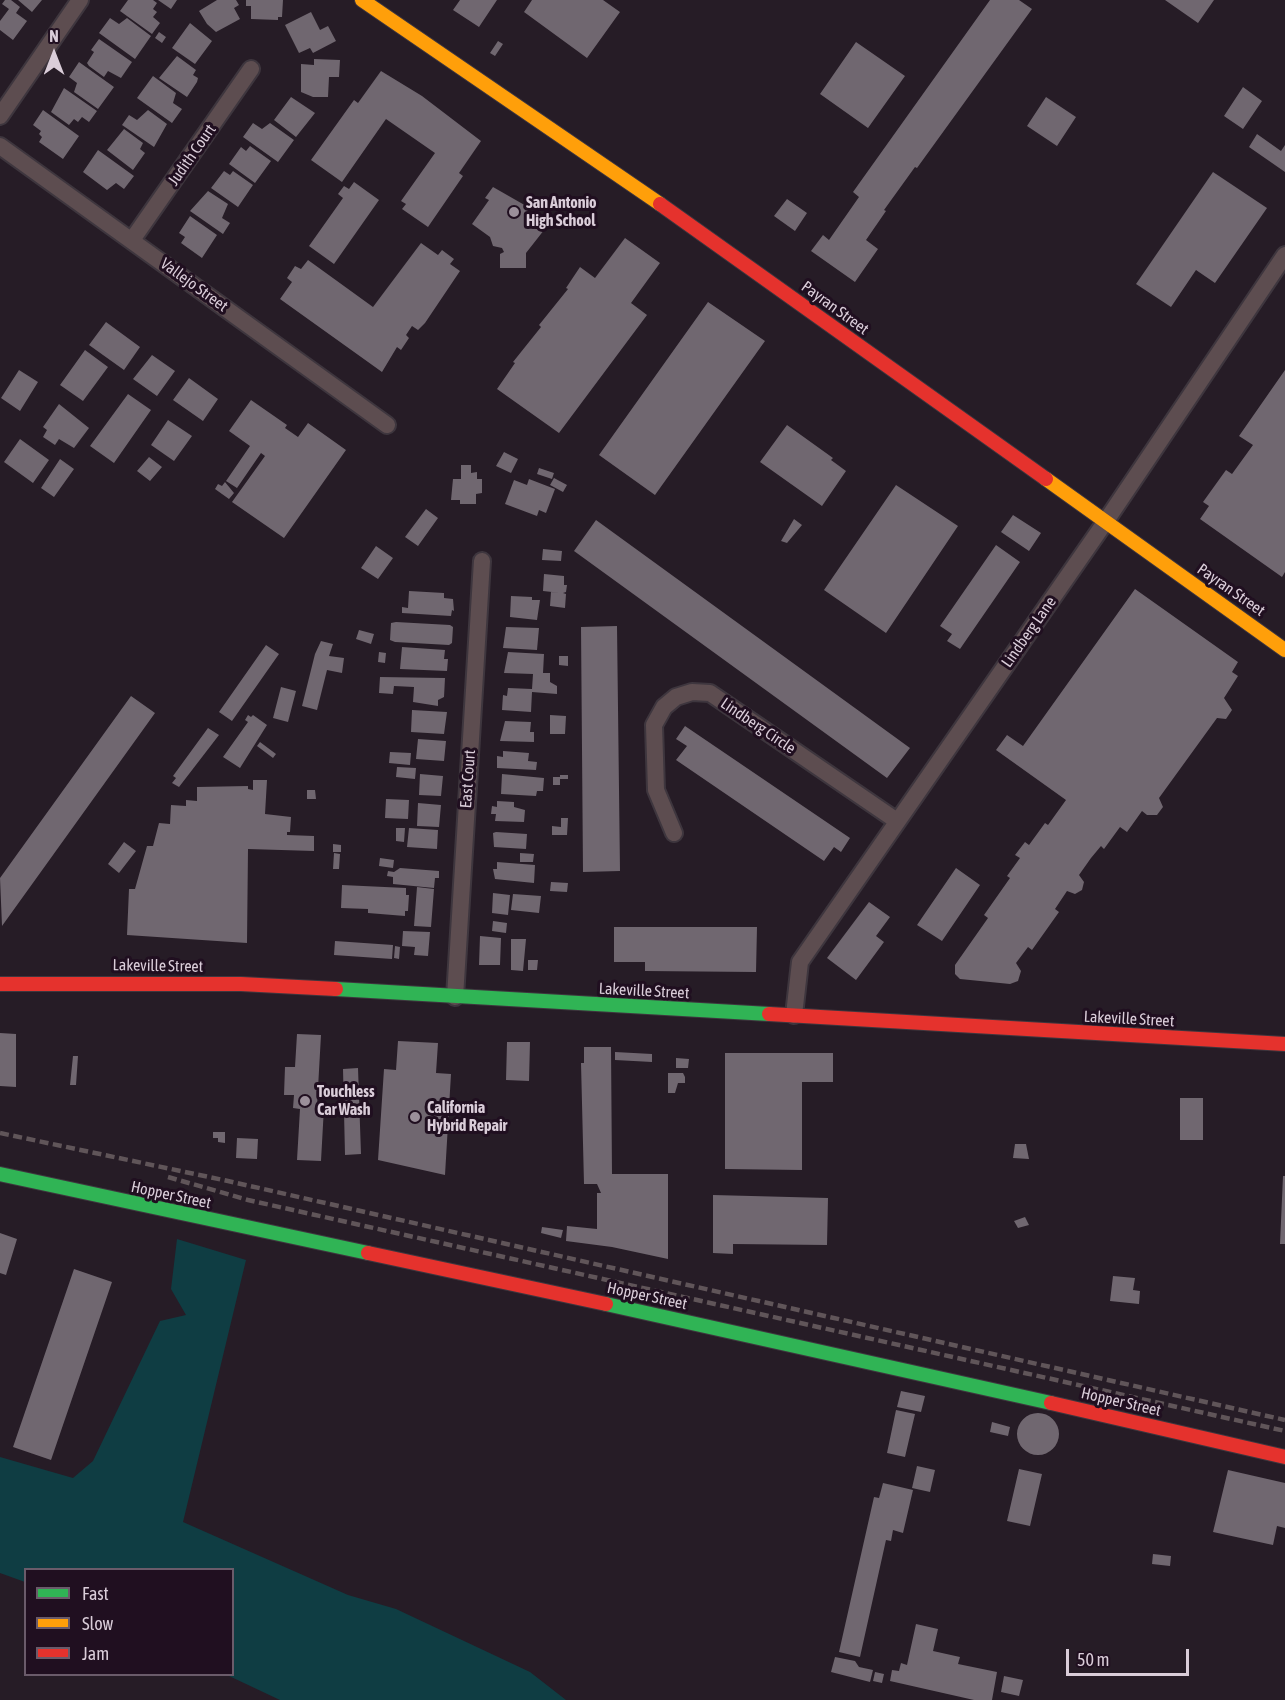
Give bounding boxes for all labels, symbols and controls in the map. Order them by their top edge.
north arrow [24,24,84,84]
text: N [49,27,59,45]
street label: Judith Court [164,121,220,189]
place label: San Antonio High School [526,193,597,231]
marker: San Antonio High School [507,205,521,219]
street label: Vallejo Street [156,254,232,316]
street label: Payran Street [798,277,872,339]
street label: Payran Street [1193,560,1269,620]
street label: Lindberg Lane [998,593,1060,671]
street label: Lindberg Circle [717,694,799,758]
street label: East Court [456,749,480,809]
street label: Lakeville Street [113,956,203,976]
street label: Lakeville Street [598,979,690,1003]
street label: Lakeville Street [1083,1007,1175,1031]
place label: Touchless Car Wash [317,1082,375,1120]
marker: Touchless Car Wash [298,1094,312,1108]
place label: California Hybrid Repair [427,1098,507,1136]
marker: California Hybrid Repair [408,1110,422,1124]
street label: Hopper Street [129,1177,213,1213]
street label: Hopper Street [605,1278,689,1314]
street label: Hopper Street [1079,1384,1163,1420]
legend [24,1568,234,1676]
text: Fast [82,1583,109,1604]
text: Slow [82,1613,113,1634]
scale bar [1069,1637,1192,1675]
text: Jam [82,1643,109,1664]
text: 50 m [1077,1649,1109,1670]

